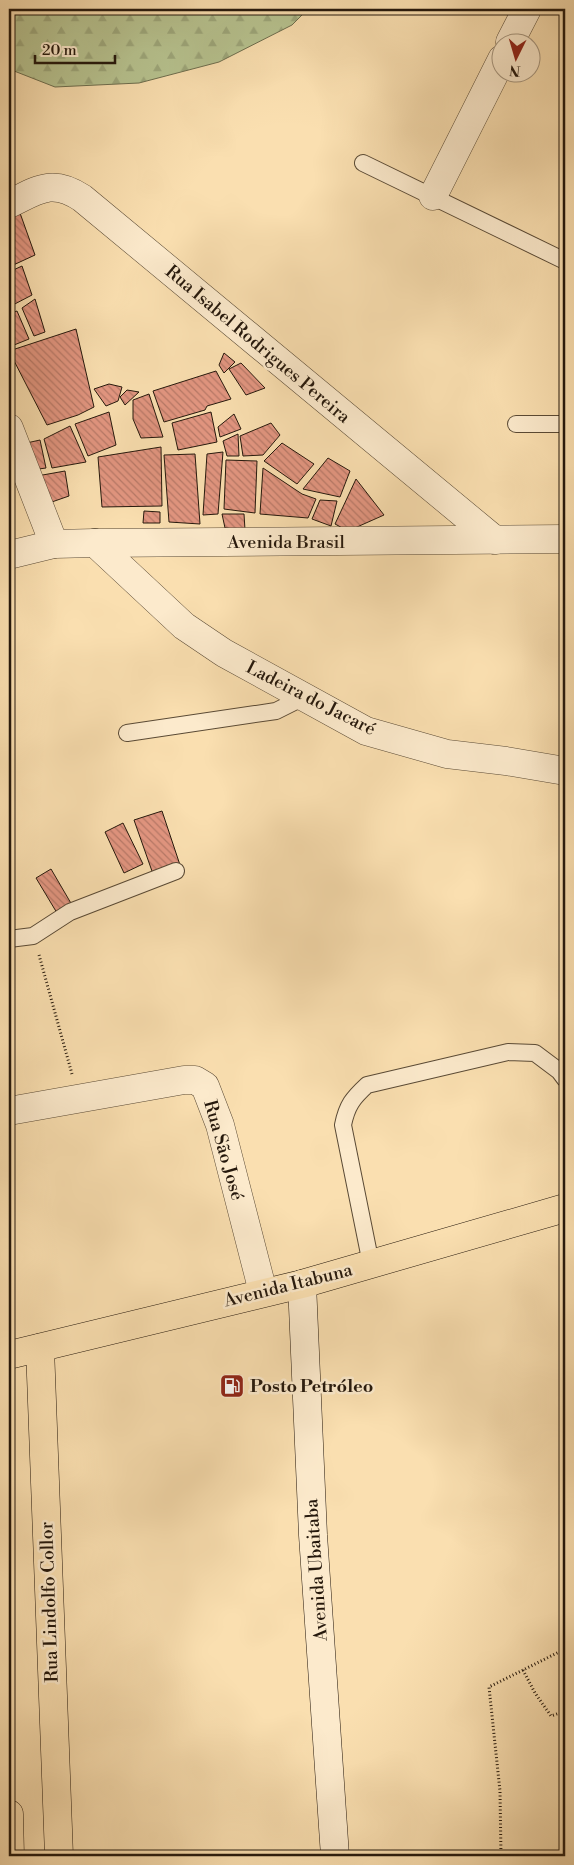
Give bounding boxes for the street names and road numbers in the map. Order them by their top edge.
street label: Rua Isabel Rodrigues Pereira [160,260,356,429]
street label: Avenida Brasil [226,531,345,554]
street label: Ladeira do Jacaré [242,656,379,741]
street label: Rua São José [198,1097,249,1203]
street label: Avenida Itabuna [220,1258,356,1313]
street label: Avenida Ubaitaba [300,1497,333,1643]
street label: Rua Lindolfo Collor [35,1521,64,1683]

